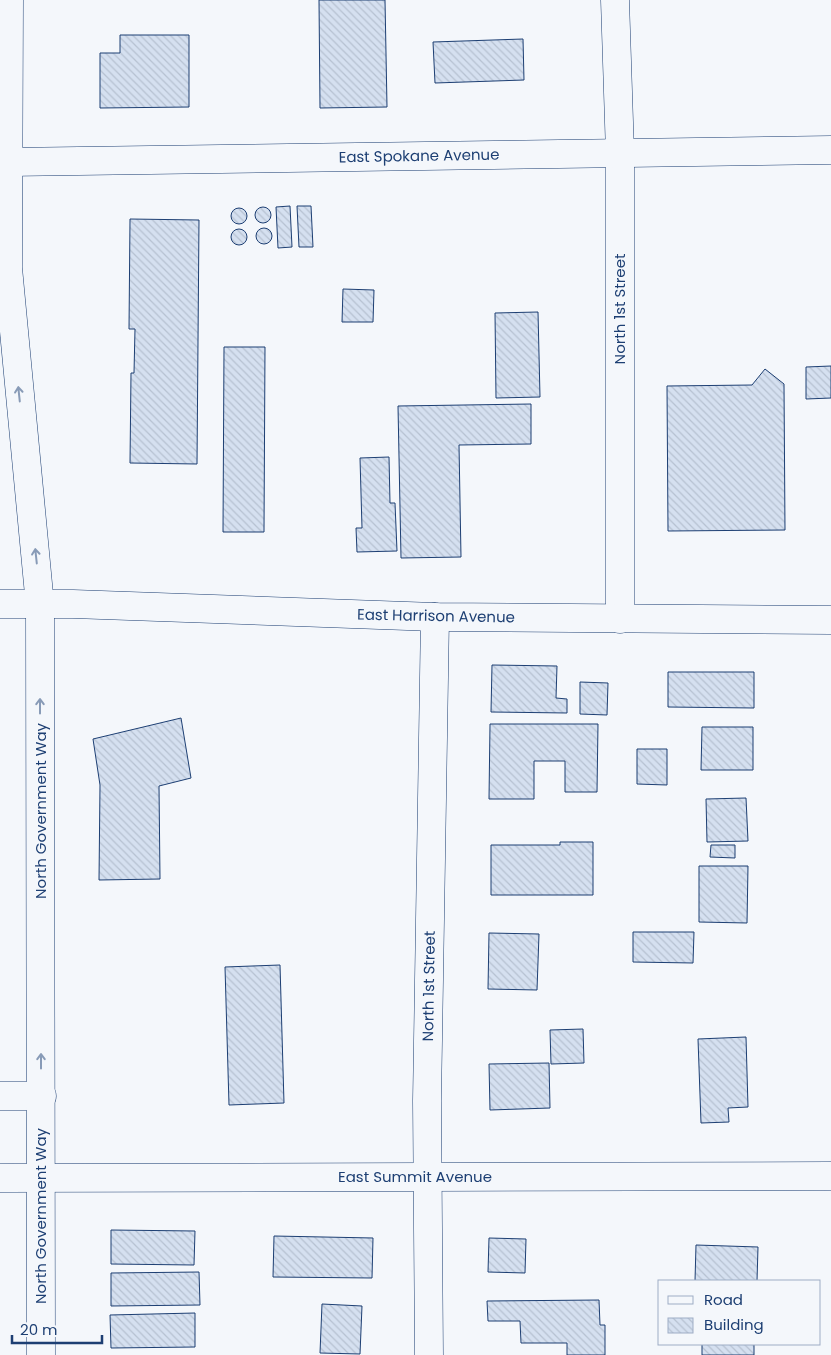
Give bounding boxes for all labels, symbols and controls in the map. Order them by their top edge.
street label: East Spokane Avenue [338,144,500,167]
street label: North 1st Street [609,254,630,364]
one-way arrow [14,387,24,403]
one-way arrow [31,548,40,564]
street label: East Harrison Avenue [357,604,515,627]
one-way arrow [35,699,45,715]
street label: North Government Way [30,722,51,899]
street label: North 1st Street [417,930,440,1042]
one-way arrow [37,1054,46,1070]
street label: North Government Way [30,1127,51,1304]
street label: East Summit Avenue [338,1166,492,1187]
legend [658,1280,821,1345]
text: Road [704,1289,743,1310]
scale bar [12,1312,102,1344]
text: Building [704,1314,764,1335]
text: 20 m [20,1319,58,1340]

